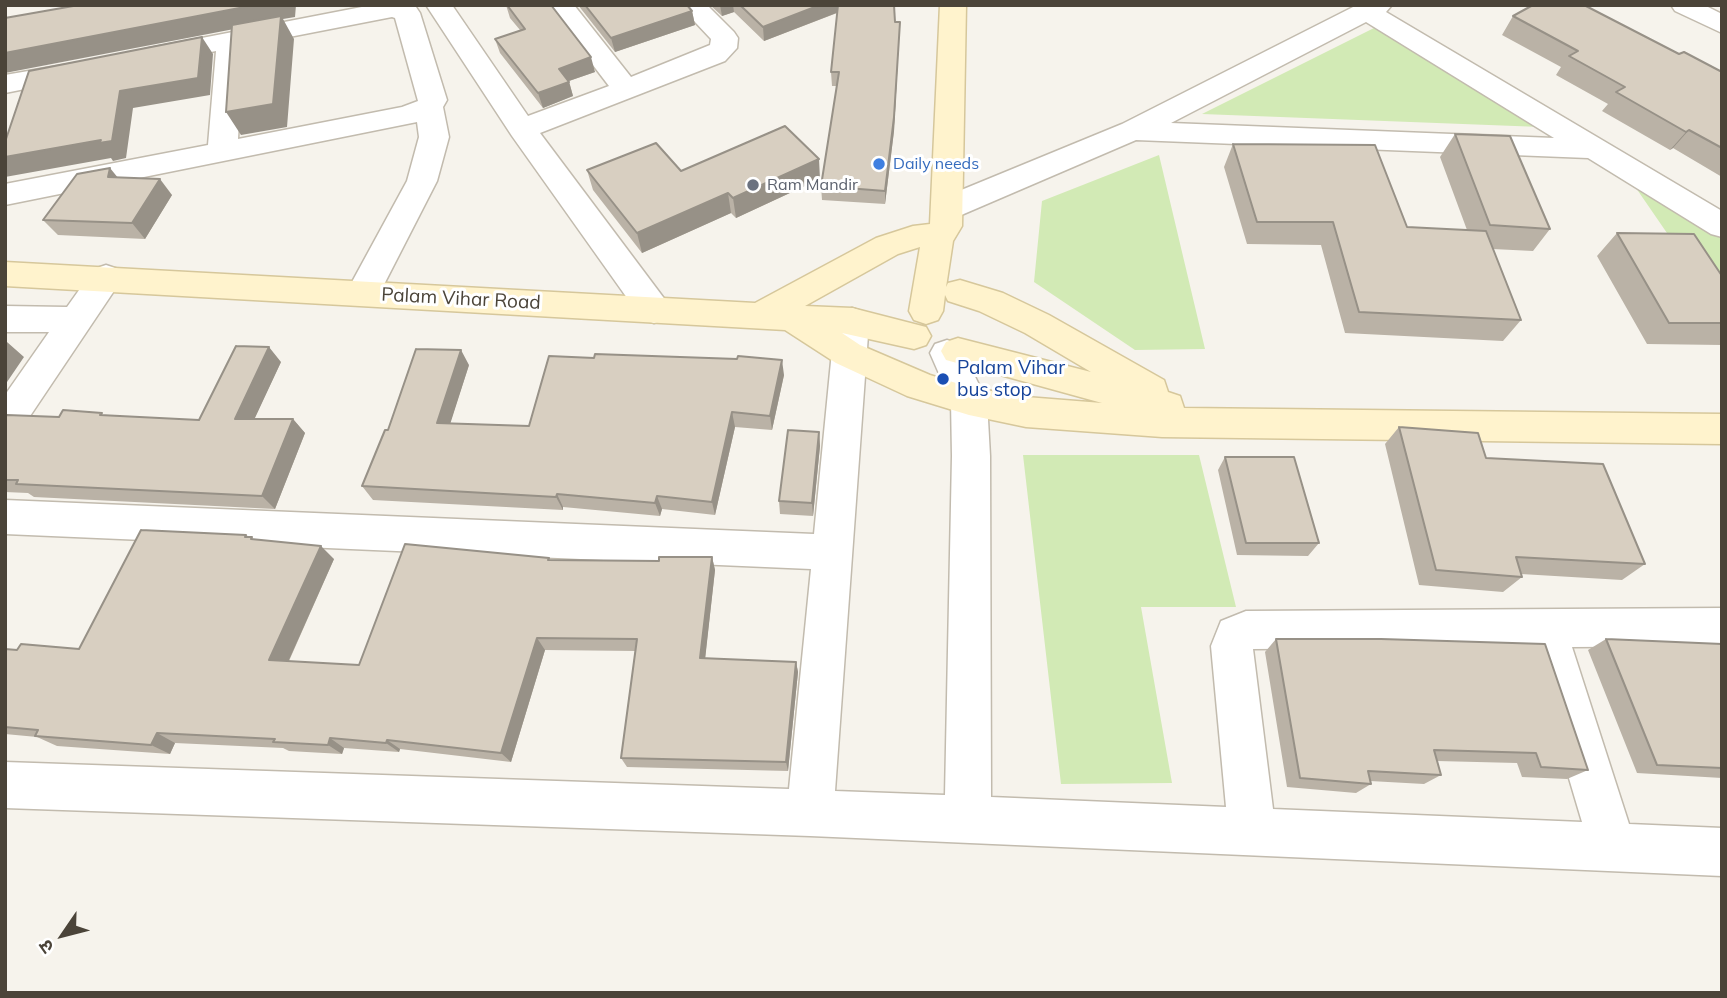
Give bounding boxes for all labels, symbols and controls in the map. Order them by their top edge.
place label: Daily needs [893,154,979,174]
marker: Daily needs [871,156,887,172]
place label: Ram Mandir [767,175,858,195]
marker: Ram Mandir [745,177,761,193]
street label: Palam Vihar Road [381,283,541,315]
place label: Palam Vihar bus stop [957,357,1065,401]
marker: Palam Vihar bus stop [935,371,951,387]
north arrow [28,900,98,970]
text: उ [33,936,59,958]

